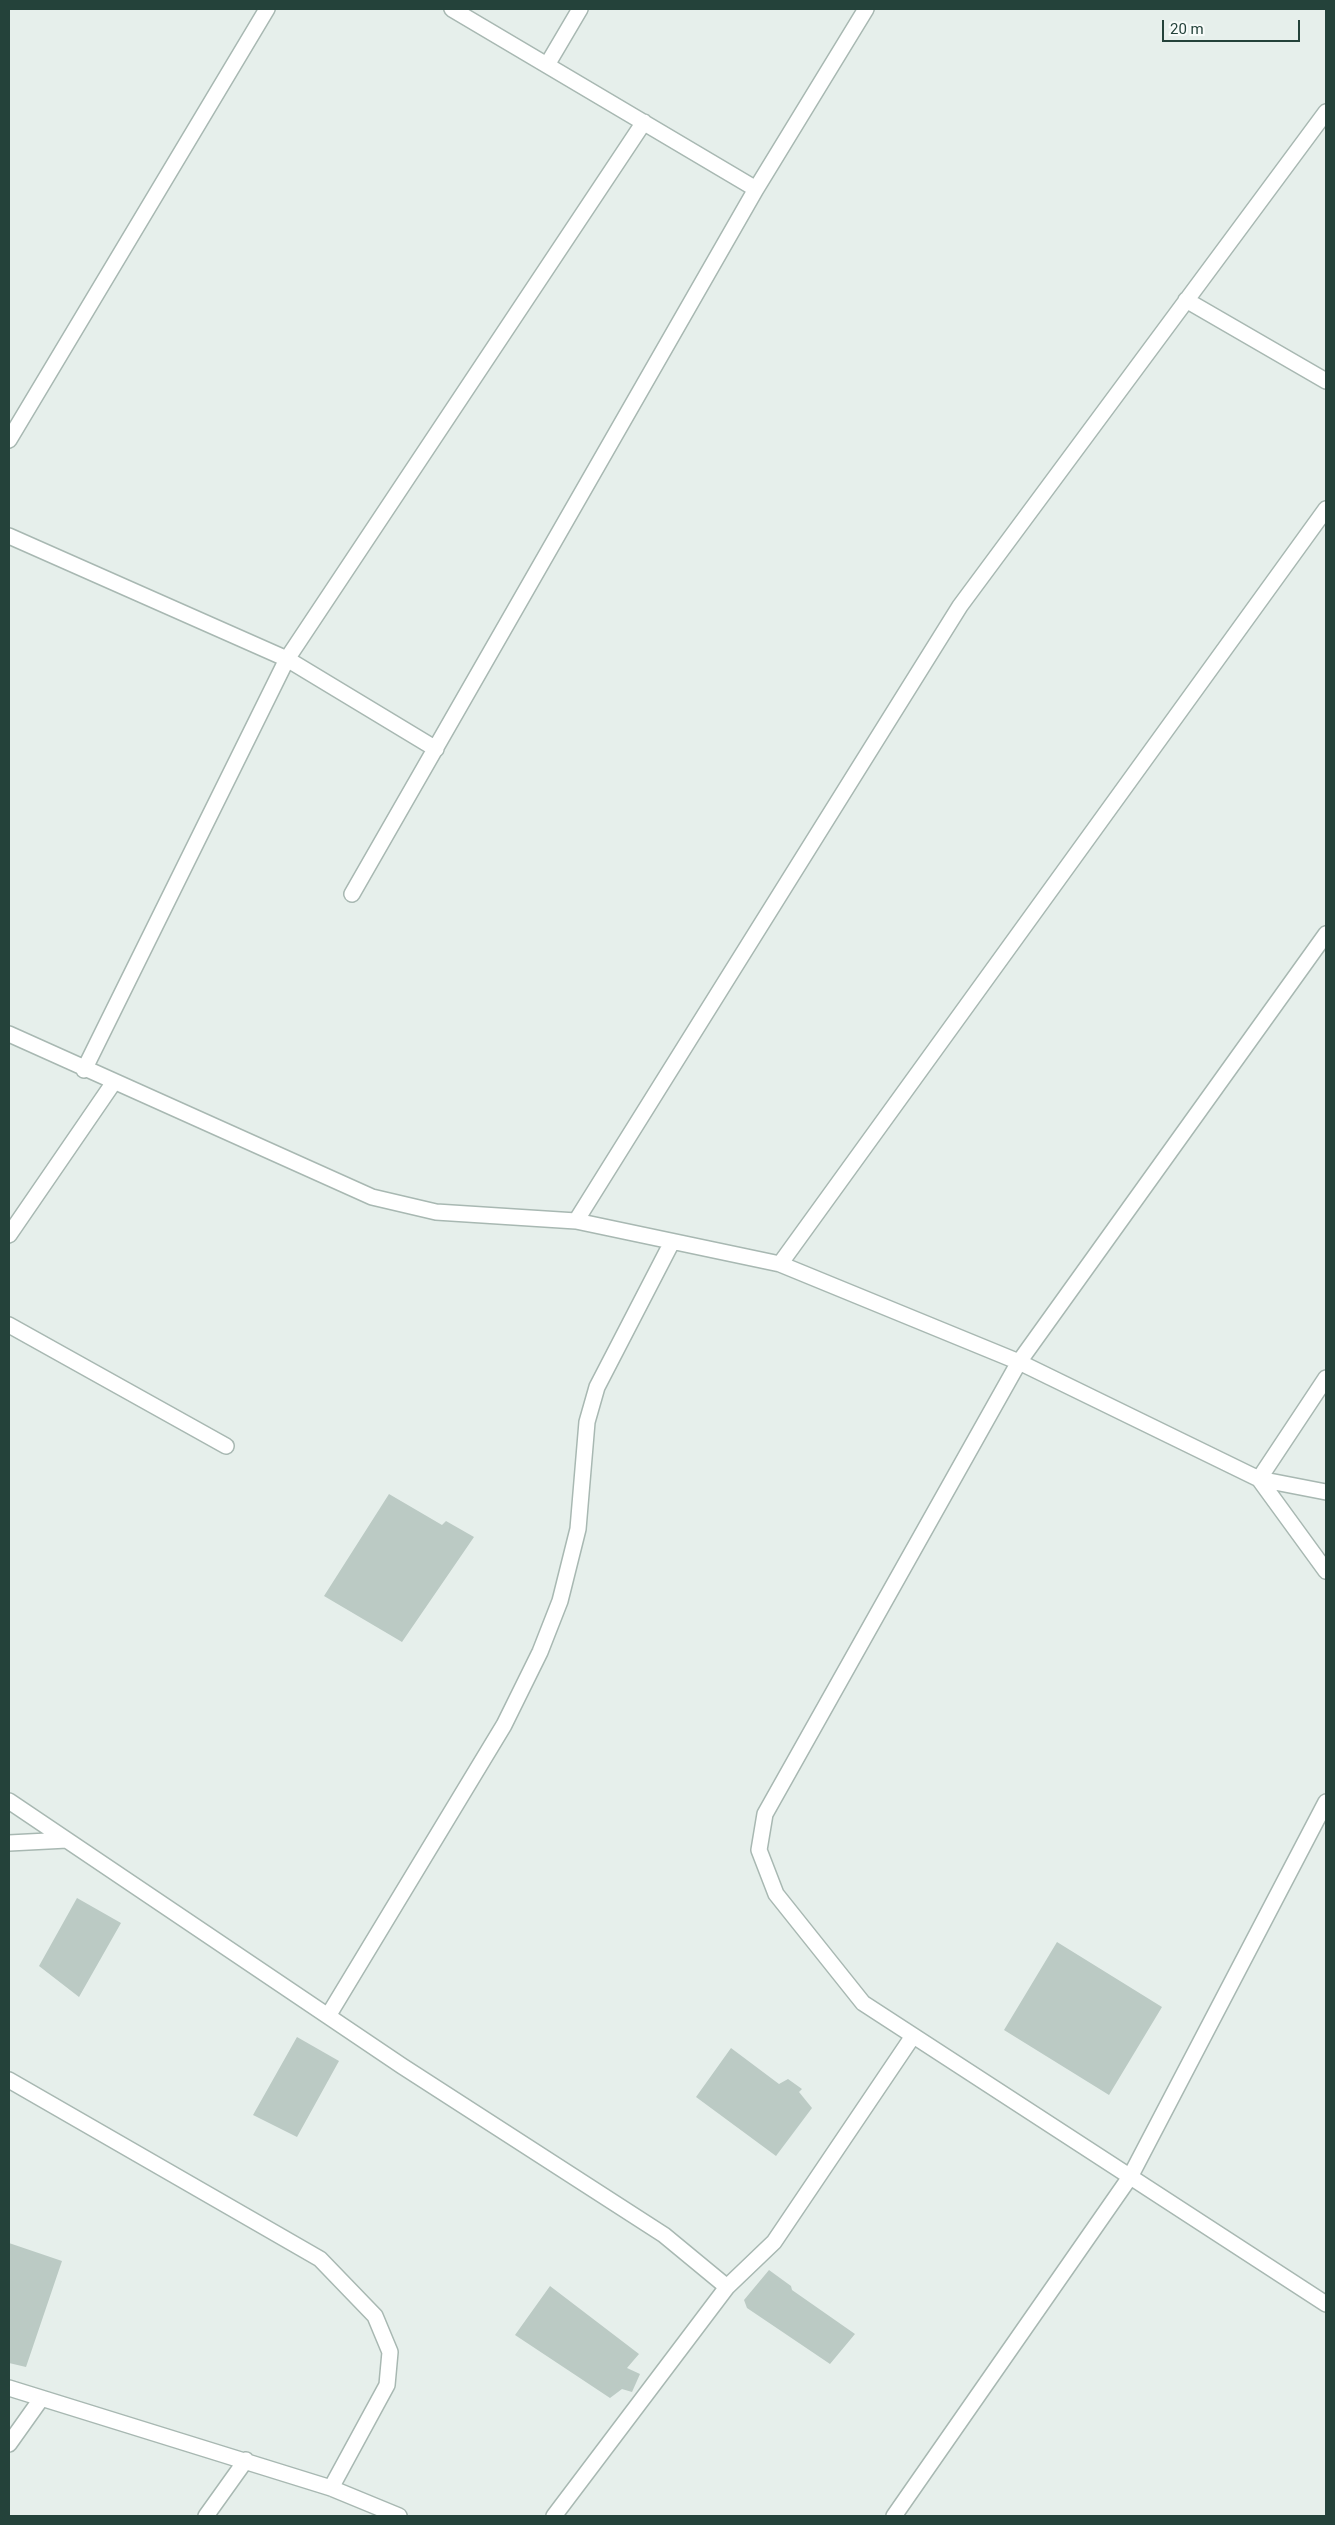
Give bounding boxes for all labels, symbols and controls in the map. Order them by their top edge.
scale bar [1165,10,1302,42]
text: 20 m [1170,20,1204,38]

